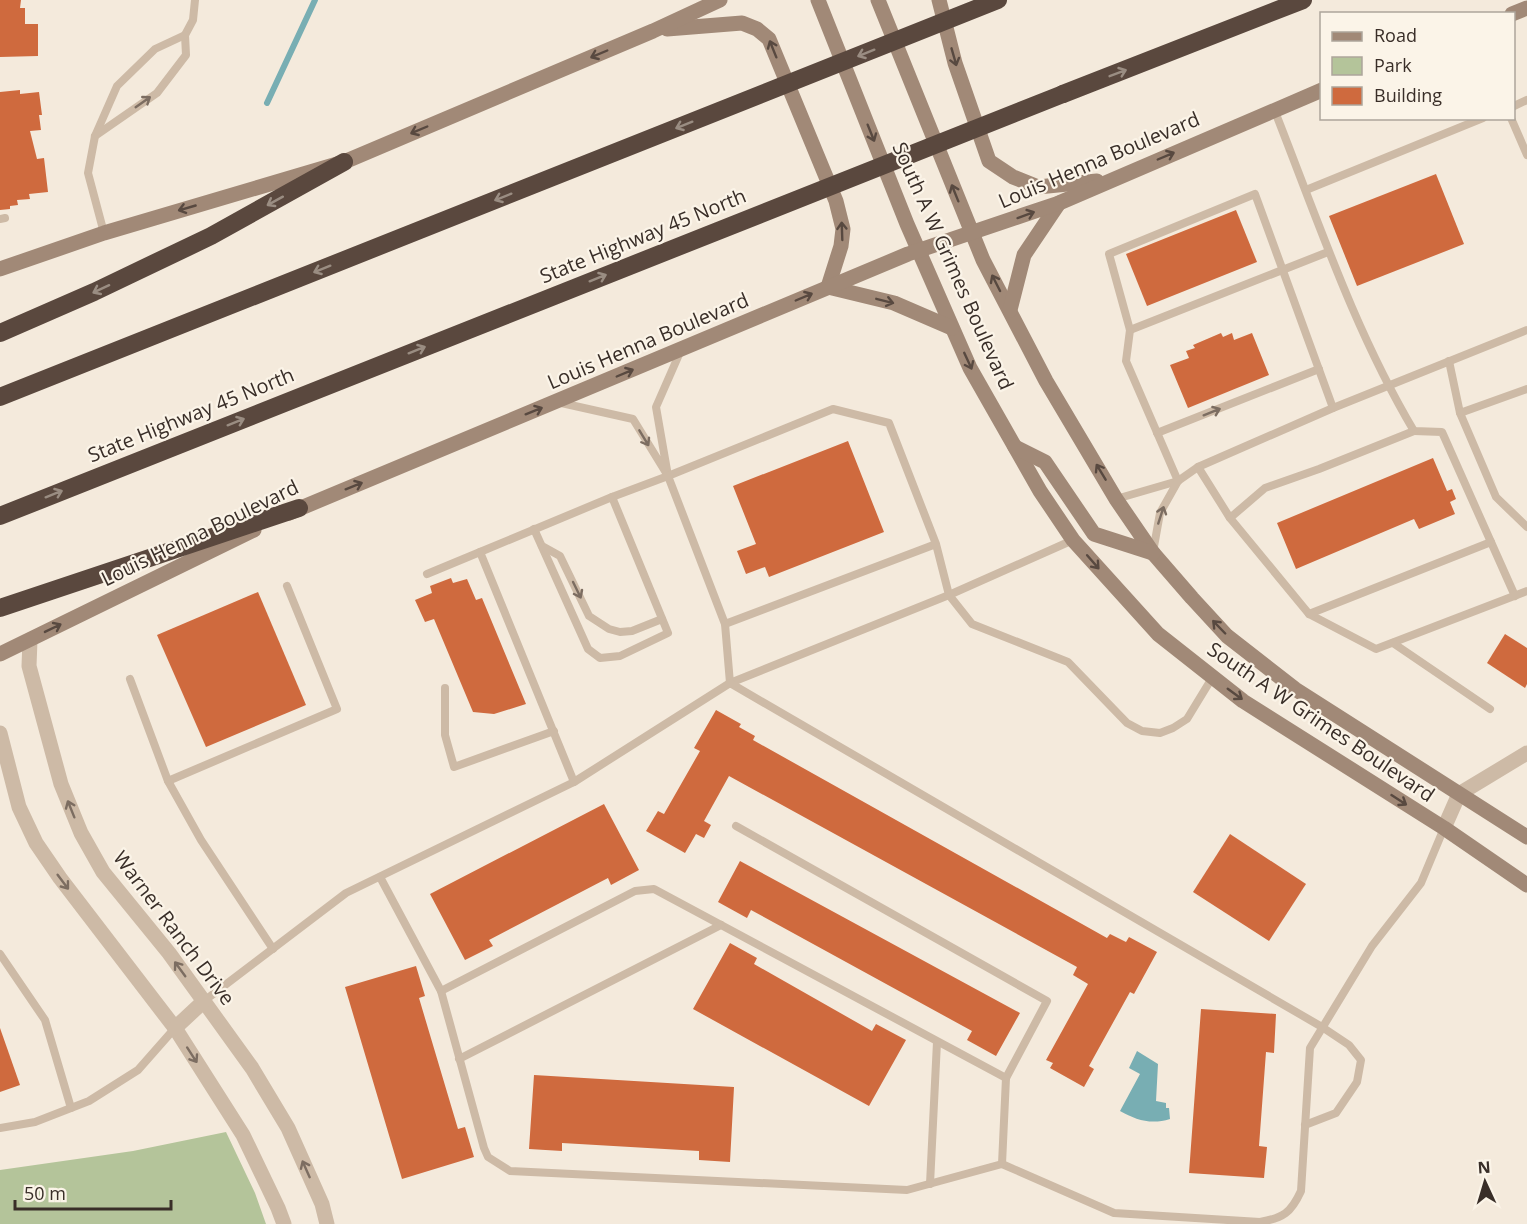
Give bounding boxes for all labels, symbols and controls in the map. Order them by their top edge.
legend [1320,12,1515,120]
text: Road [1374,23,1417,47]
one-way arrow [767,40,778,59]
one-way arrow [948,47,960,66]
one-way arrow [857,48,875,59]
one-way arrow [590,49,609,60]
text: Park [1374,53,1412,77]
one-way arrow [1108,67,1126,78]
text: Building [1374,83,1442,107]
one-way arrow [134,96,151,108]
street label: Louis Henna Boulevard [994,105,1204,214]
one-way arrow [676,120,694,131]
one-way arrow [866,123,877,141]
one-way arrow [411,125,429,136]
street label: South A W Grimes Boulevard [886,138,1020,394]
one-way arrow [1156,150,1174,161]
street label: State Highway 45 North [536,182,750,289]
one-way arrow [949,185,960,203]
one-way arrow [494,192,513,203]
one-way arrow [267,195,284,207]
one-way arrow [178,203,197,214]
one-way arrow [1016,208,1035,219]
one-way arrow [836,222,847,241]
one-way arrow [313,264,332,275]
one-way arrow [588,272,607,283]
one-way arrow [990,275,1002,293]
one-way arrow [92,283,110,295]
street label: Louis Henna Boulevard [543,286,753,395]
one-way arrow [794,291,813,302]
one-way arrow [875,295,894,307]
one-way arrow [407,344,426,355]
one-way arrow [962,352,974,370]
street label: State Highway 45 North [84,361,298,468]
one-way arrow [615,367,633,379]
one-way arrow [524,405,543,416]
one-way arrow [1202,406,1220,417]
one-way arrow [226,416,244,427]
one-way arrow [639,429,651,446]
one-way arrow [1094,464,1106,481]
street label: Louis Henna Boulevard [97,473,303,592]
one-way arrow [344,480,362,491]
one-way arrow [45,488,63,499]
one-way arrow [1156,506,1167,525]
one-way arrow [1086,554,1099,570]
one-way arrow [571,580,583,598]
one-way arrow [1212,619,1226,634]
one-way arrow [43,622,61,634]
street label: South A W Grimes Boulevard [1202,635,1440,808]
one-way arrow [1226,688,1242,700]
one-way arrow [1390,794,1407,806]
one-way arrow [65,801,76,819]
street label: Warner Ranch Drive [108,845,241,1010]
one-way arrow [57,873,69,889]
one-way arrow [174,962,187,978]
one-way arrow [186,1046,198,1063]
north arrow [1455,1152,1515,1212]
text: N [1477,1156,1491,1178]
one-way arrow [300,1161,312,1179]
scale bar [15,1173,171,1211]
text: 50 m [24,1181,66,1205]

